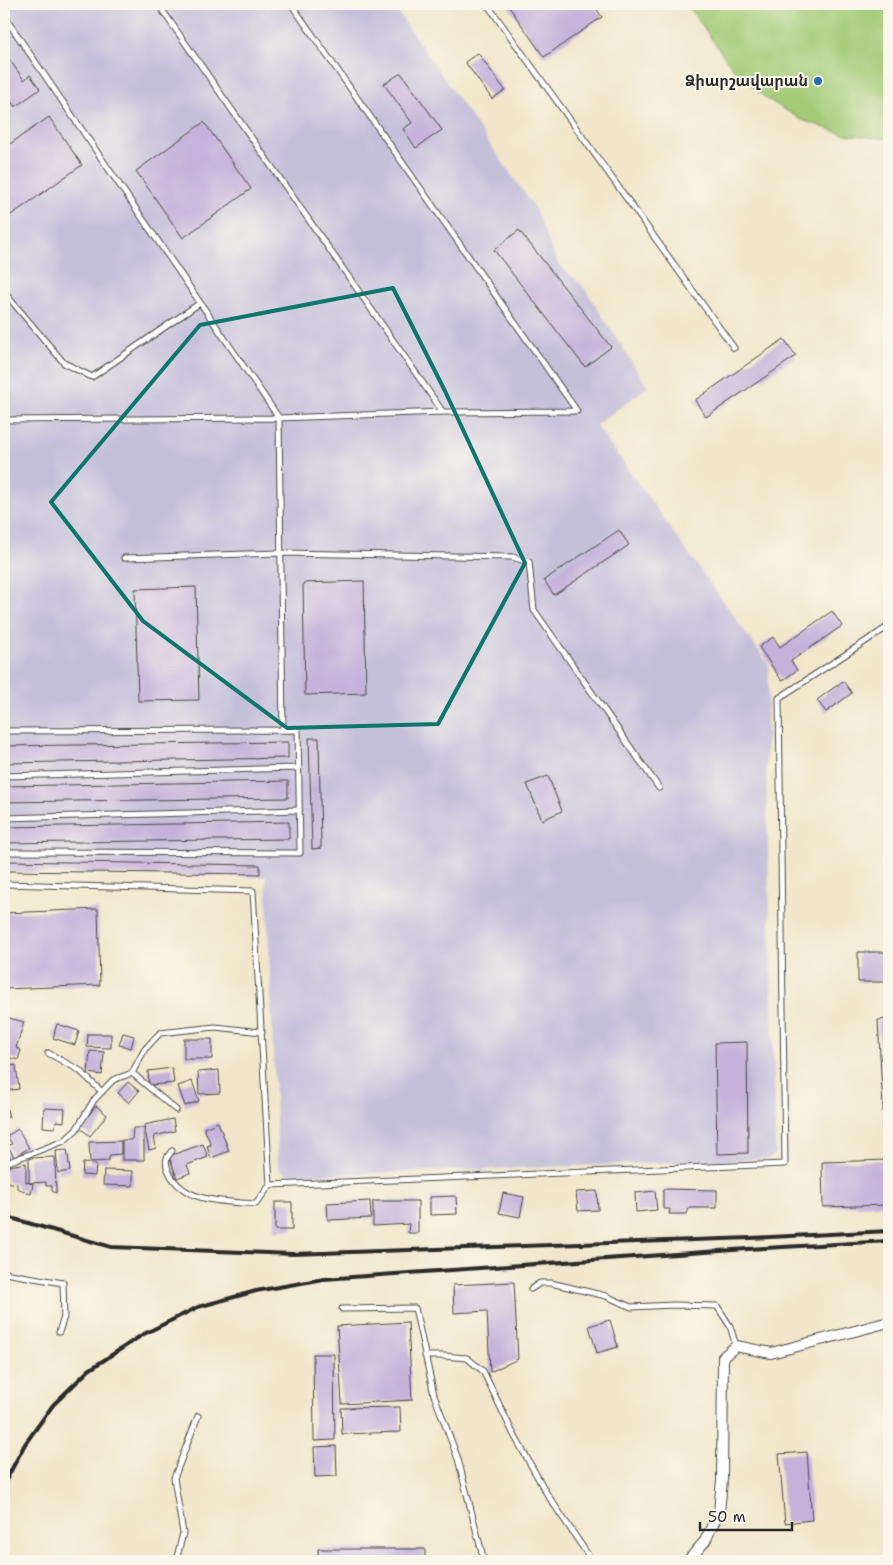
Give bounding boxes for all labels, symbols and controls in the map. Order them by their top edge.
place label: Ձիարշավարան [685,71,808,91]
marker: Ձիարշավարան [812,75,824,87]
scale bar [700,1500,793,1532]
text: 50 m [708,1507,746,1527]

